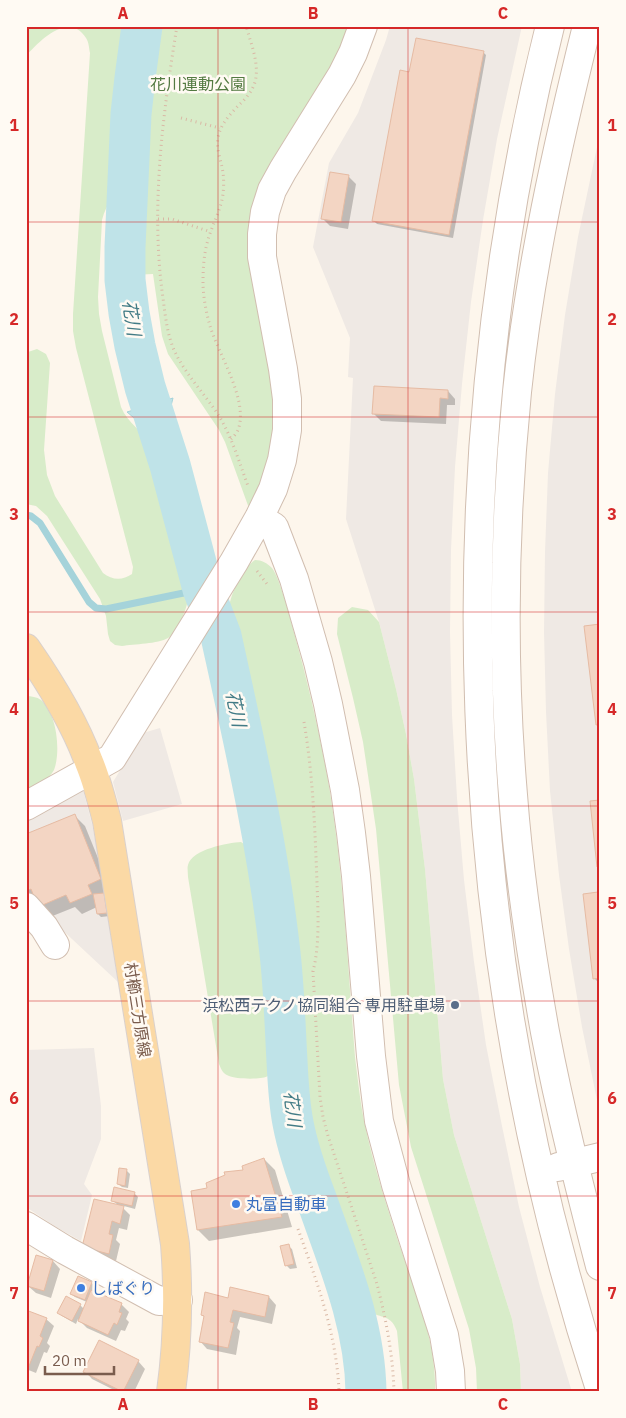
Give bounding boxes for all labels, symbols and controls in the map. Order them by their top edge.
text: A [118,3,129,23]
text: B [308,3,319,23]
text: C [498,3,508,23]
park label: 花川運動公園 [150,74,246,94]
text: 1 [9,115,19,135]
text: 1 [607,115,617,135]
water label: 花川 [118,298,146,340]
text: 2 [9,309,19,329]
text: 2 [607,309,617,329]
text: 3 [9,504,19,524]
text: 3 [607,504,617,524]
water label: 花川 [221,689,251,731]
text: 4 [9,699,19,719]
text: 4 [607,699,617,719]
text: 5 [9,893,19,913]
text: 5 [607,893,617,913]
street label: 村櫛三方原線 [121,961,155,1059]
place label: 浜松西テクノ協同組合 専用駐車場 [202,995,445,1015]
marker: 浜松西テクノ協同組合 専用駐車場 [449,999,461,1011]
text: 6 [9,1088,19,1108]
text: 6 [607,1088,617,1108]
water label: 花川 [279,1090,307,1130]
place label: 丸富自動車 [246,1194,326,1214]
marker: 丸富自動車 [230,1198,242,1210]
place label: しばぐり [91,1278,155,1298]
marker: しばぐり [75,1282,87,1294]
text: 7 [9,1283,19,1303]
text: 7 [607,1283,617,1303]
scale bar [45,1343,114,1375]
text: 20 m [52,1351,87,1370]
text: A [118,1394,129,1414]
text: B [308,1394,319,1414]
text: C [498,1394,508,1414]

